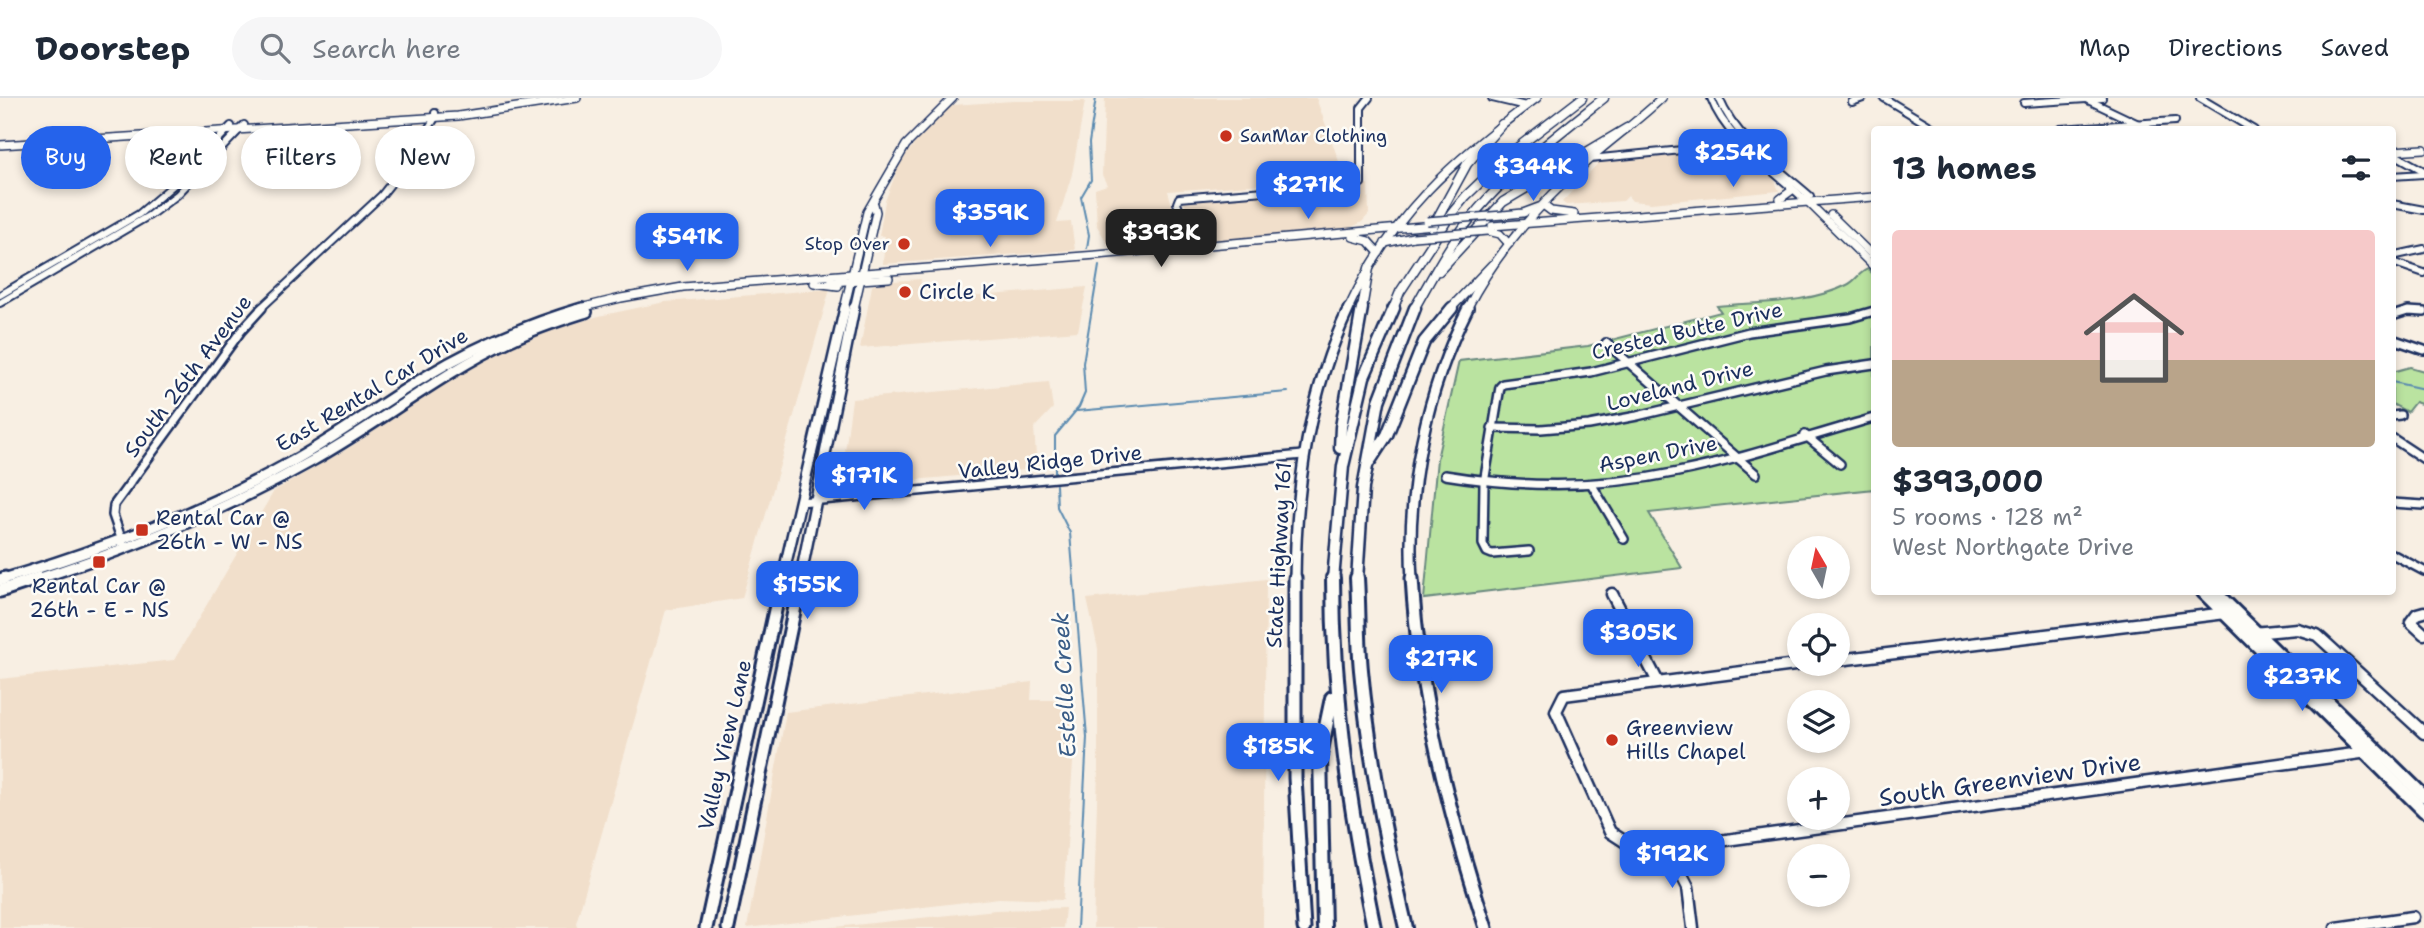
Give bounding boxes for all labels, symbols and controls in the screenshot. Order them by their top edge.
search box [232,17,722,80]
text: Doorstep [35,26,190,71]
icon: search [256,29,294,67]
text: Search here [312,31,461,66]
text: Map [2079,32,2130,64]
text: Directions [2168,32,2283,64]
text: Saved [2321,32,2389,64]
place label: SanMar Clothing [1240,124,1387,148]
chip: Buy [21,126,111,189]
chip: Rent [125,126,227,189]
chip: Filters [241,126,361,189]
chip: New [375,126,475,189]
marker: SanMar Clothing [1218,128,1234,144]
pin: $254K [1684,130,1782,189]
text: $254K [1694,137,1772,167]
pin: $344K [1484,144,1582,203]
text: 13 homes [1892,148,2037,189]
icon: filters [2337,149,2375,187]
text: $344K [1493,151,1573,181]
pin: $271K [1259,162,1357,221]
text: $271K [1272,169,1344,199]
pin: $359K [941,190,1039,249]
text: $359K [951,197,1029,227]
pin: $393K [1112,209,1210,269]
pin: $541K [638,214,736,273]
text: $393K [1122,217,1200,247]
text: $541K [652,221,722,251]
place label: Stop Over [805,232,890,256]
marker: Stop Over [896,236,912,252]
icon: home [2071,275,2197,401]
place label: Circle K [919,278,995,306]
marker: Circle K [897,284,913,300]
street label: South 26th Avenue [118,289,258,463]
street label: Crested Butte Drive [1589,295,1785,367]
street label: East Rental Car Drive [271,321,473,459]
street label: Loveland Drive [1604,354,1756,418]
street label: Aspen Drive [1596,429,1720,479]
street label: Valley Ridge Drive [956,438,1144,486]
pin: $171K [815,452,913,512]
text: $171K [831,460,897,490]
street label: State Highway 161 [1260,461,1298,649]
text: $393,000 [1892,461,2044,502]
text: 5 rooms · 128 m² [1892,502,2083,532]
place label: Rental Car @ 26th - W - NS [156,504,303,556]
marker: Rental Car @ 26th - W - NS [134,522,150,538]
text: West Northgate Drive [1892,532,2134,562]
north arrow [1787,536,1850,598]
map controls [1787,536,1850,907]
marker: Rental Car @ 26th - E - NS [91,554,107,570]
pin: $155K [758,561,856,621]
text: $155K [772,569,842,599]
place label: Rental Car @ 26th - E - NS [29,572,169,624]
pin: $305K [1589,610,1687,669]
water label: Estelle Creek [1045,611,1083,759]
button: locate [1787,613,1850,676]
text: $305K [1599,617,1677,647]
pin: $217K [1392,636,1490,695]
text: $217K [1405,643,1477,673]
pin: $237K [2253,654,2351,713]
street label: Valley View Lane [692,657,758,833]
text: $237K [2263,661,2341,691]
button: layers [1787,690,1850,753]
place label: Greenview Hills Chapel [1626,714,1746,766]
pin: $185K [1229,724,1327,783]
text: $185K [1242,731,1314,761]
marker: Greenview Hills Chapel [1604,732,1620,748]
street label: South Greenview Drive [1877,746,2143,814]
button: + [1787,767,1850,830]
pin: $192K [1623,830,1721,890]
text: $192K [1636,838,1708,868]
button: − [1787,844,1850,907]

